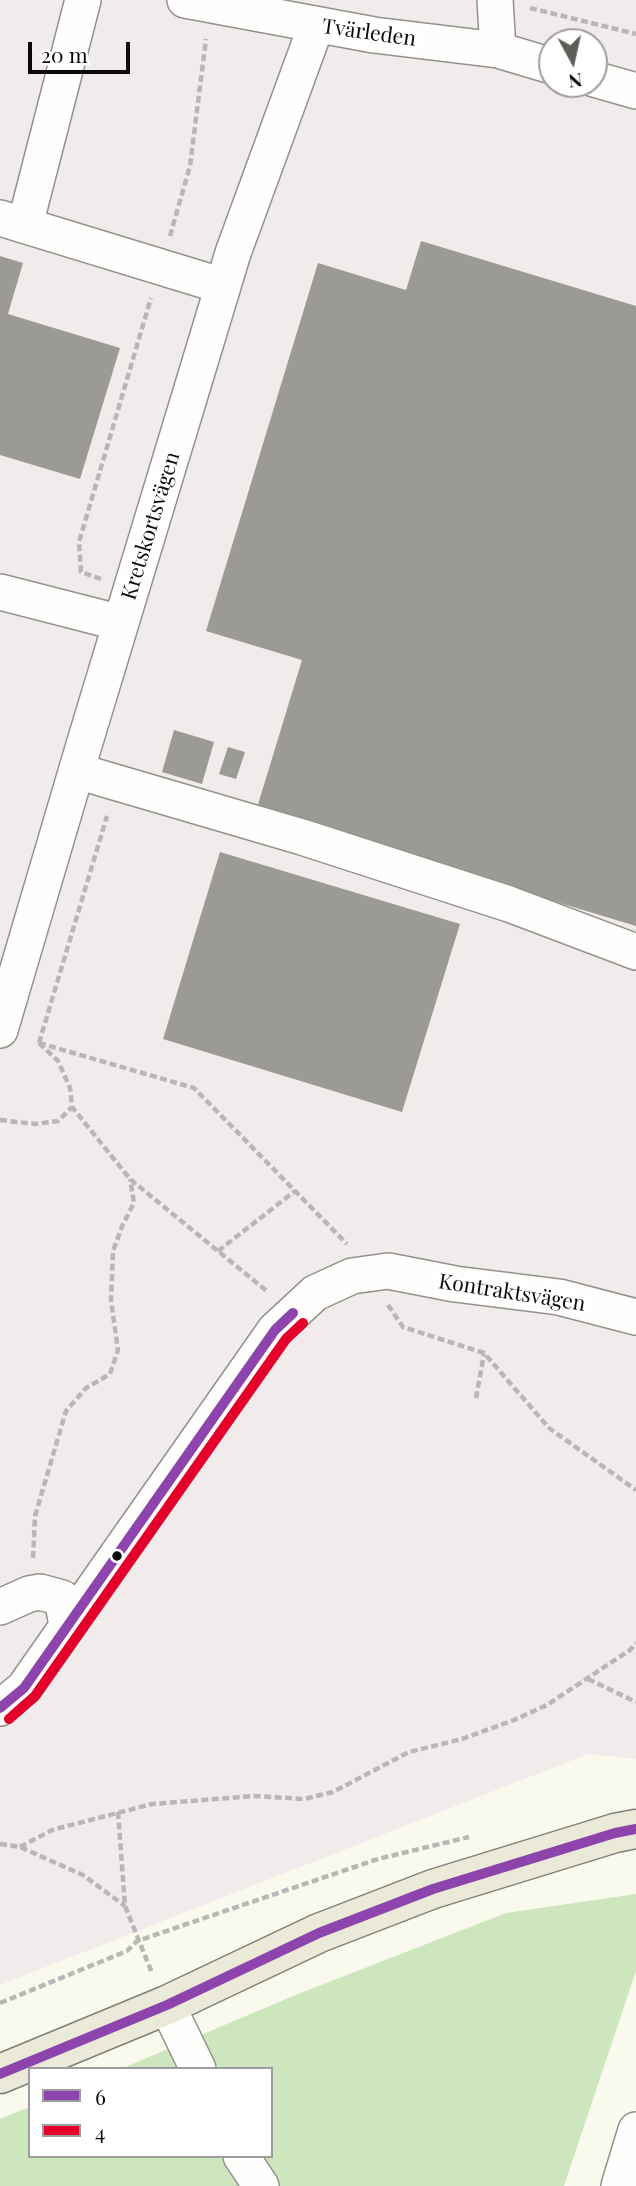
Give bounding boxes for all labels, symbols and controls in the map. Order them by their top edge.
street label: Tvärleden [321,14,417,52]
scale bar [32,28,133,72]
north arrow [538,28,608,98]
text: 20 m [41,40,88,68]
text: N [567,68,584,96]
street label: Kretskortsvägen [117,449,185,603]
street label: Kontraktsvägen [437,1269,587,1317]
unlabelled marker [110,1549,124,1563]
legend [28,2067,273,2158]
text: 6 [95,2082,106,2110]
text: 4 [95,2117,105,2145]

